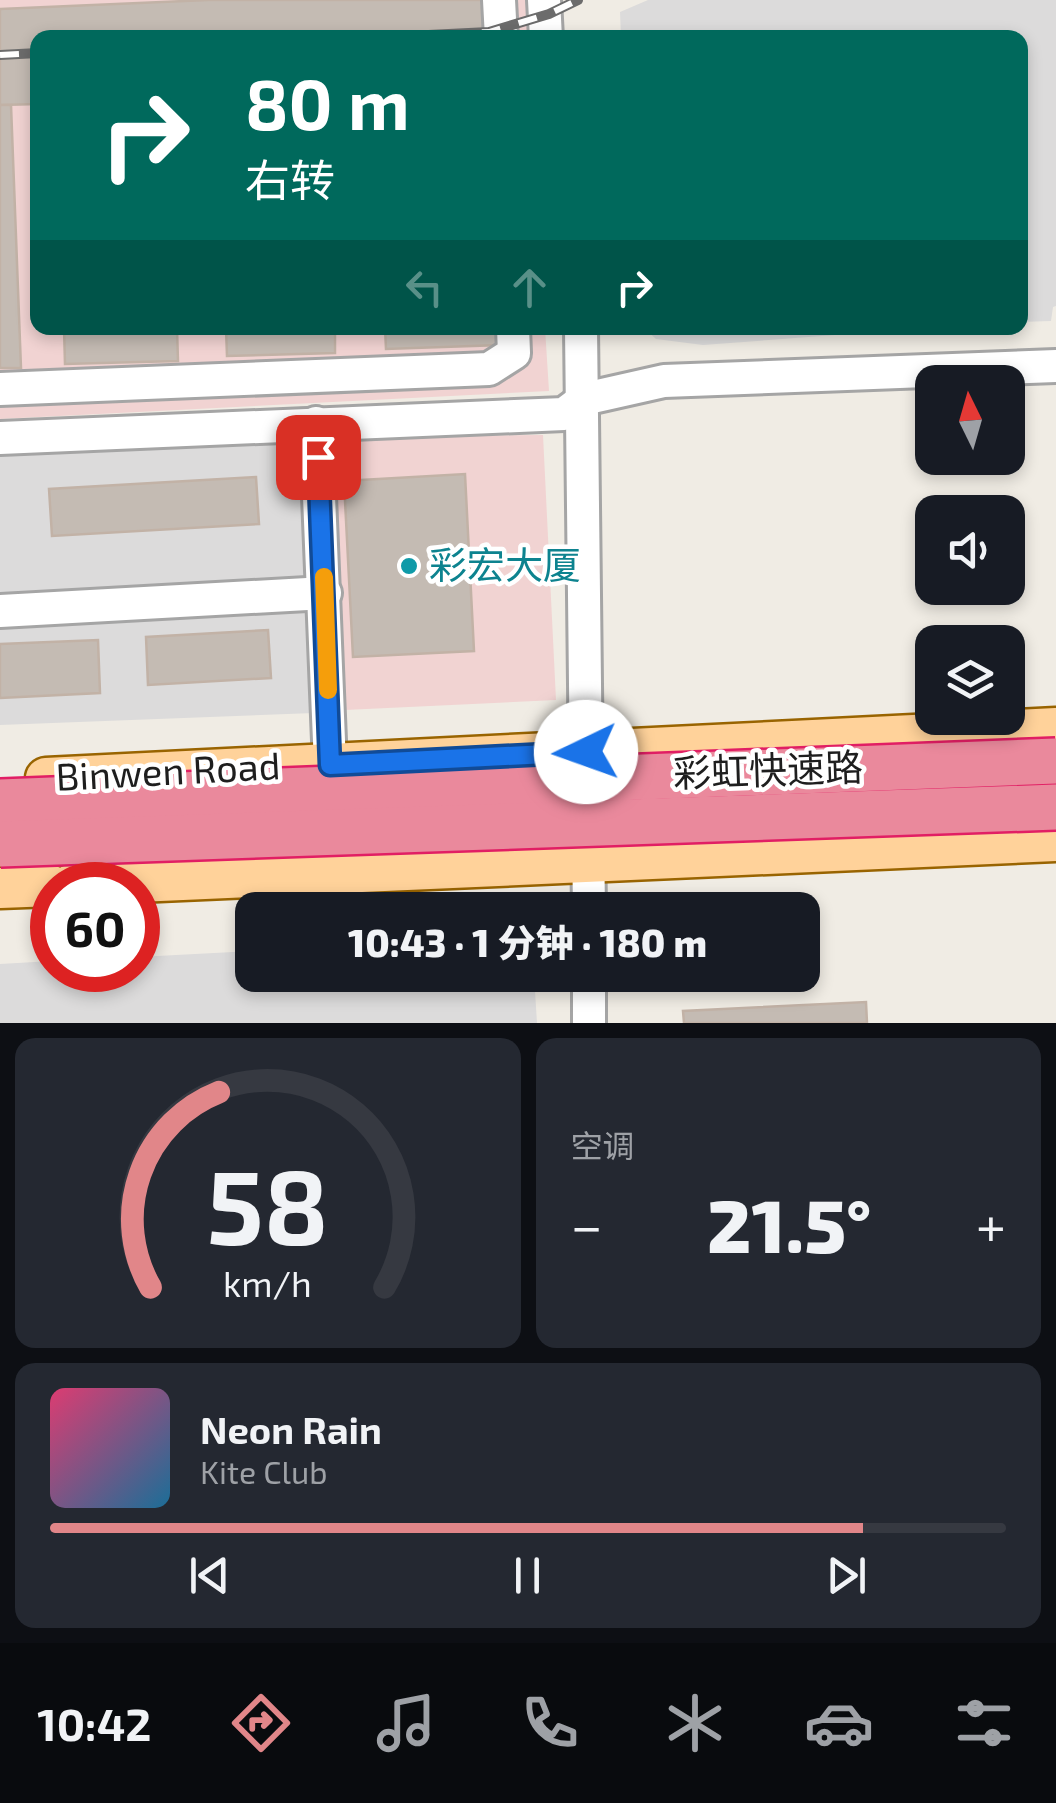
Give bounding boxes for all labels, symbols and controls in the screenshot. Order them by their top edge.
text: 80 m [245,60,410,144]
icon: right [80,70,210,200]
text: 右转 [245,152,335,206]
icon: left [397,260,452,315]
icon: ahead [502,260,557,315]
icon: right [607,260,662,315]
north arrow [915,365,1025,475]
map controls [915,365,1025,735]
pin [276,415,361,500]
icon: arrive [291,430,346,485]
button: sound [915,495,1025,605]
place label: 彩宏大厦 [429,541,581,587]
marker: 彩宏大厦 [398,555,420,577]
button: layers [915,625,1025,735]
position arrow [534,700,638,804]
street label: Binwen Road [54,741,281,799]
street label: 彩虹快速路 [672,743,864,795]
speed limit sign: 60 [30,862,160,992]
text: 10:43 · 1 分钟 · 180 m [348,919,707,965]
text: 空调 [571,1126,635,1164]
text: 58 [207,1141,329,1266]
text: 21.5° [707,1178,871,1268]
text: − [571,1191,603,1257]
text: + [976,1191,1006,1257]
text: km/h [223,1261,312,1304]
text: Neon Rain [200,1406,382,1452]
text: Kite Club [200,1452,328,1490]
icon: previous [182,1548,237,1603]
icon: pause [500,1548,555,1603]
icon: next [819,1548,874,1603]
icon: directions [226,1688,296,1758]
icon: music [371,1688,441,1758]
icon: phone [515,1688,585,1758]
icon: climate [660,1688,730,1758]
icon: car [804,1688,874,1758]
icon: filters [949,1688,1019,1758]
text: 10:42 [37,1696,151,1750]

